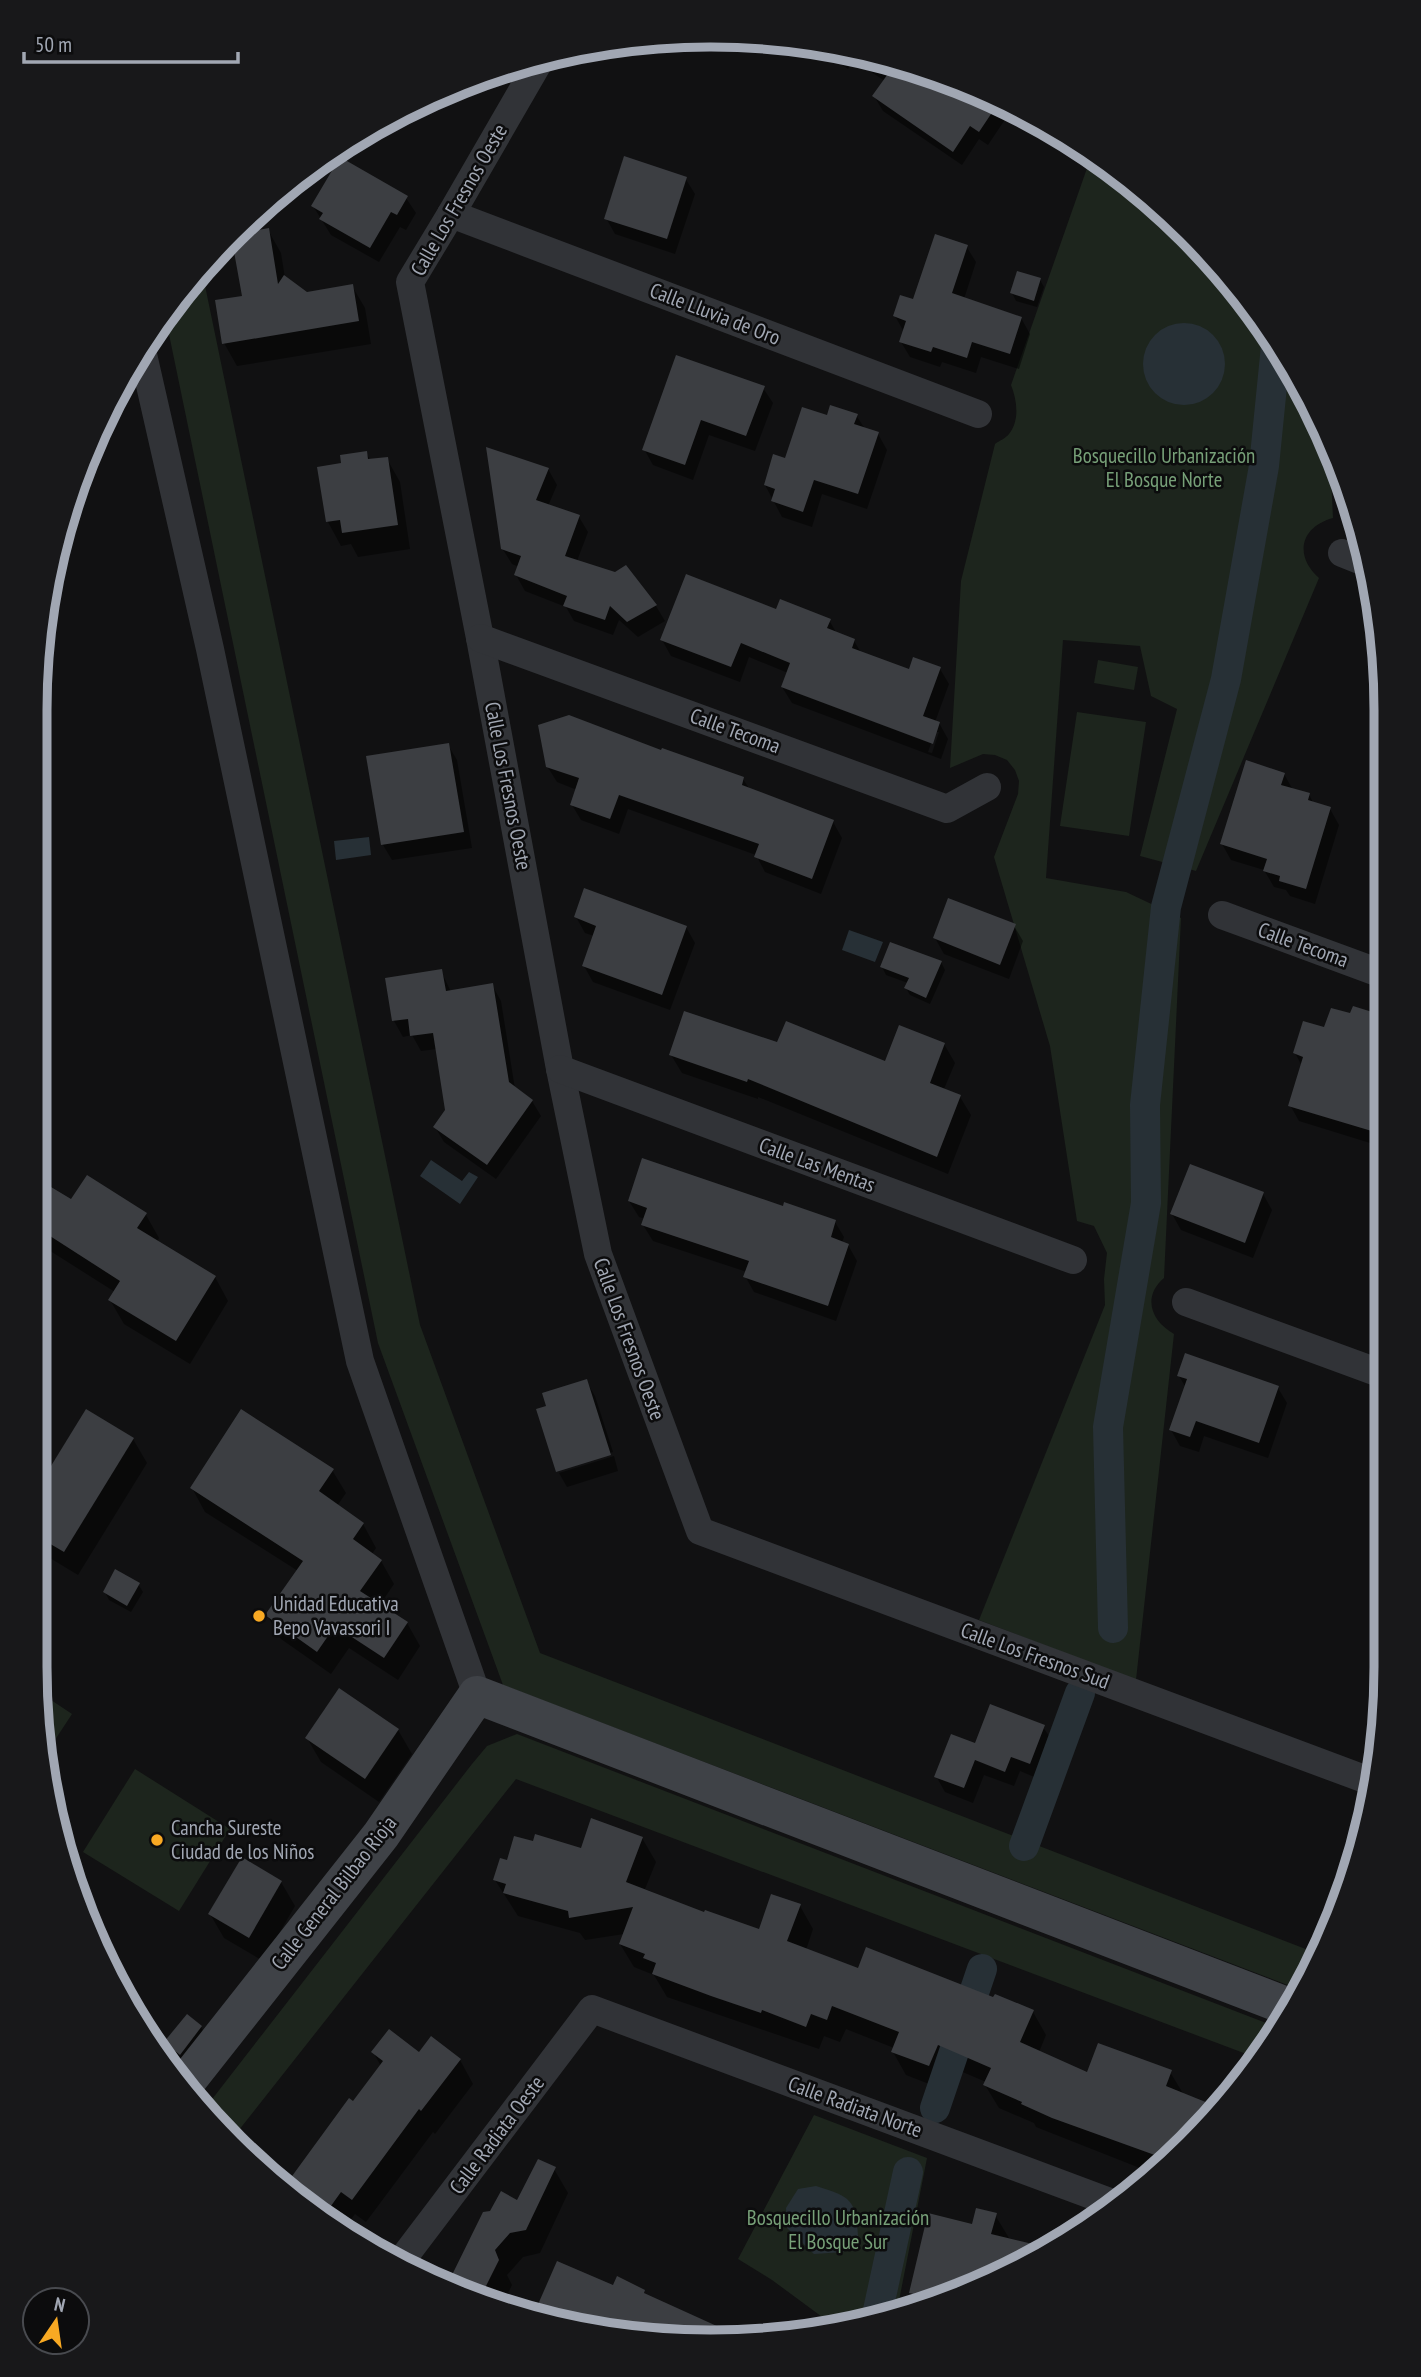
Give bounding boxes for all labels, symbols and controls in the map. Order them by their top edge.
scale bar [24,21,238,65]
text: 50 m [35,31,72,58]
street label: Calle Los Fresnos Oeste [404,119,513,280]
street label: Calle Lluvia de Oro [646,276,784,351]
park label: Bosquecillo Urbanización El Bosque Norte [1073,442,1255,493]
street label: Calle Los Fresnos Oeste [479,700,538,872]
street label: Calle Tecoma [686,702,784,759]
street label: Calle Tecoma [1254,916,1352,973]
street label: Calle Las Mentas [755,1131,879,1198]
street label: Calle Los Fresnos Oeste [588,1254,671,1424]
place label: Unidad Educativa Bepo Vavassori I [273,1590,399,1641]
marker: Unidad Educativa Bepo Vavassori I [251,1608,267,1624]
street label: Calle Los Fresnos Sud [957,1616,1113,1695]
street label: Calle General Bilbao Rioja [265,1810,402,1975]
place label: Cancha Sureste Ciudad de los Niños [171,1814,314,1865]
marker: Cancha Sureste Ciudad de los Niños [149,1832,165,1848]
street label: Calle Radiata Oeste [443,2070,550,2199]
street label: Calle Radiata Norte [784,2070,926,2143]
park label: Bosquecillo Urbanización El Bosque Sur [747,2204,929,2255]
north arrow [21,2286,91,2356]
text: N [52,2292,68,2317]

